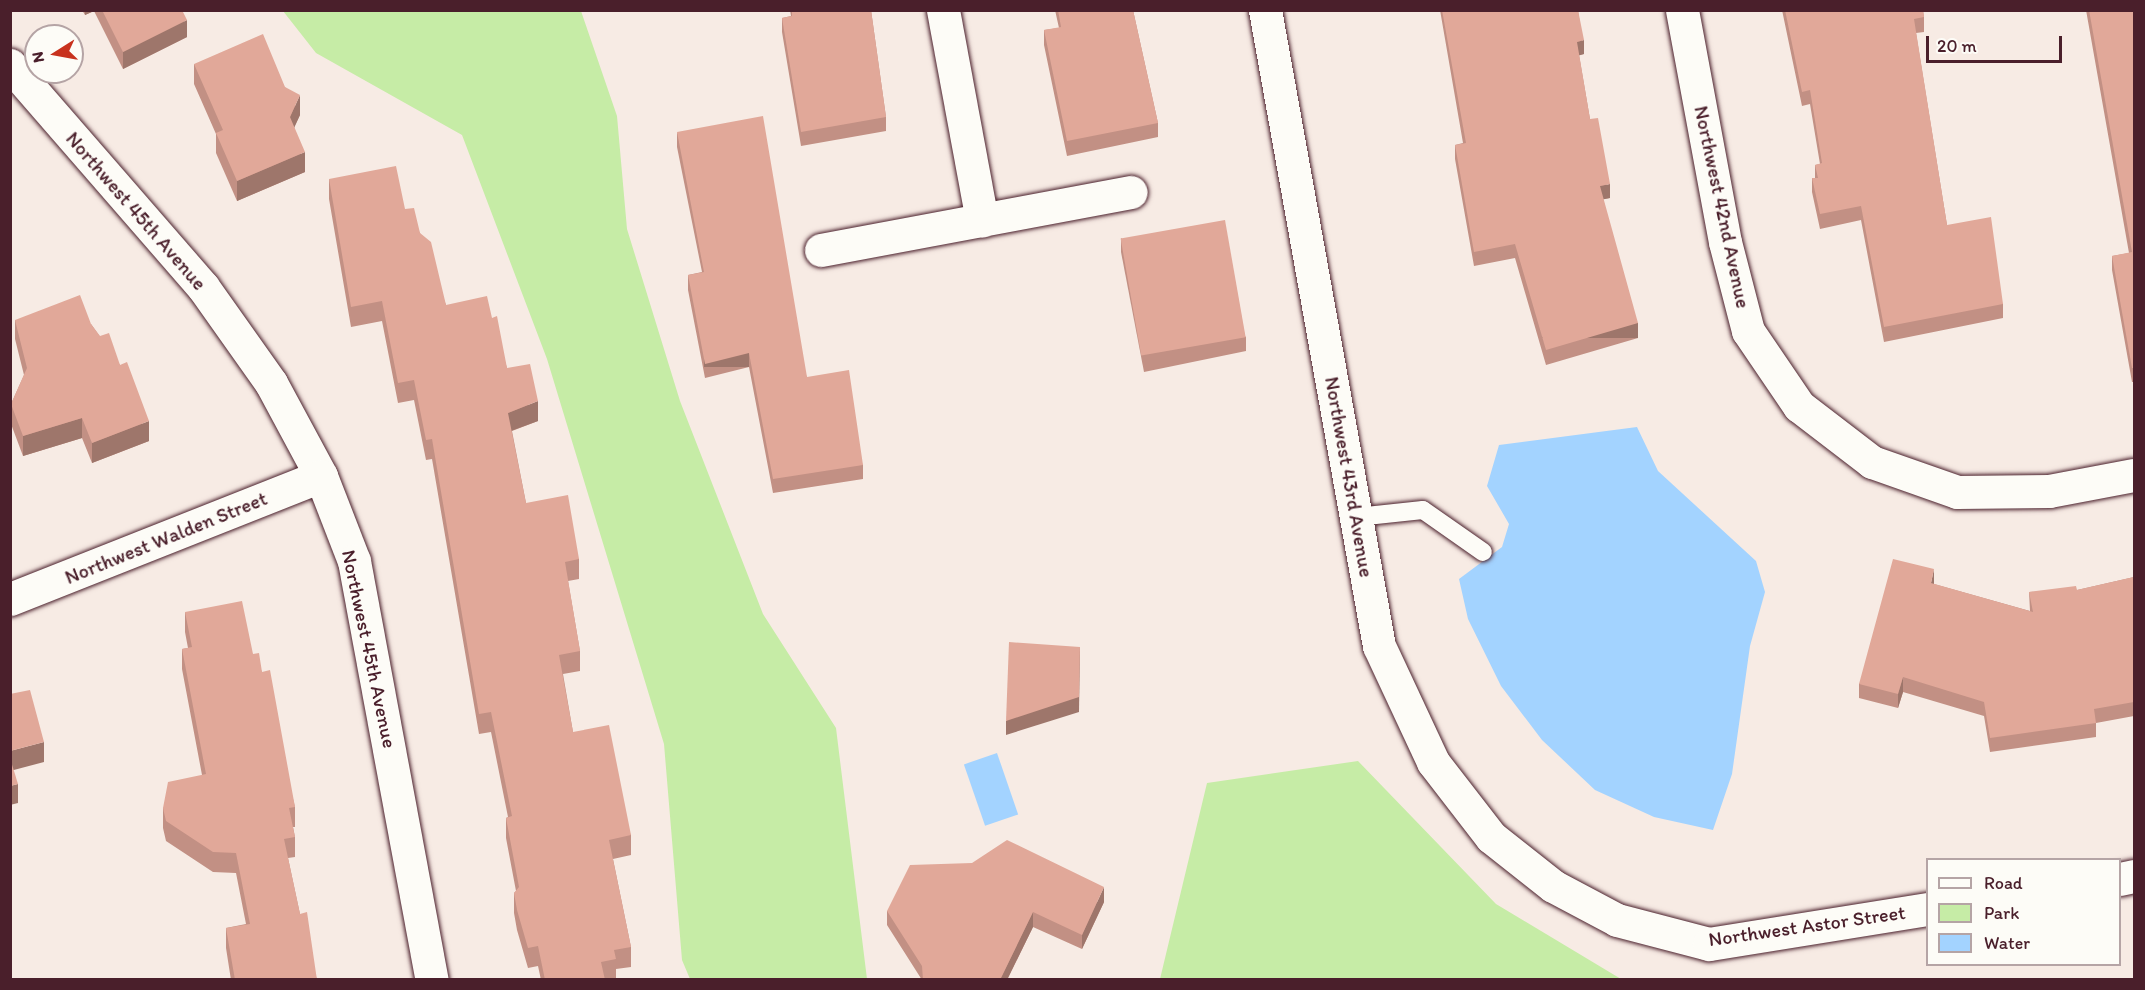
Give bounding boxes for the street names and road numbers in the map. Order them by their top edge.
street label: Northwest 42nd Avenue [1689,104,1755,310]
street label: Northwest 45th Avenue [61,127,211,295]
street label: Northwest 43rd Avenue [1320,375,1378,579]
street label: Northwest Walden Street [62,487,270,589]
street label: Northwest 45th Avenue [336,548,402,750]
street label: Northwest Astor Street [1707,900,1907,952]

